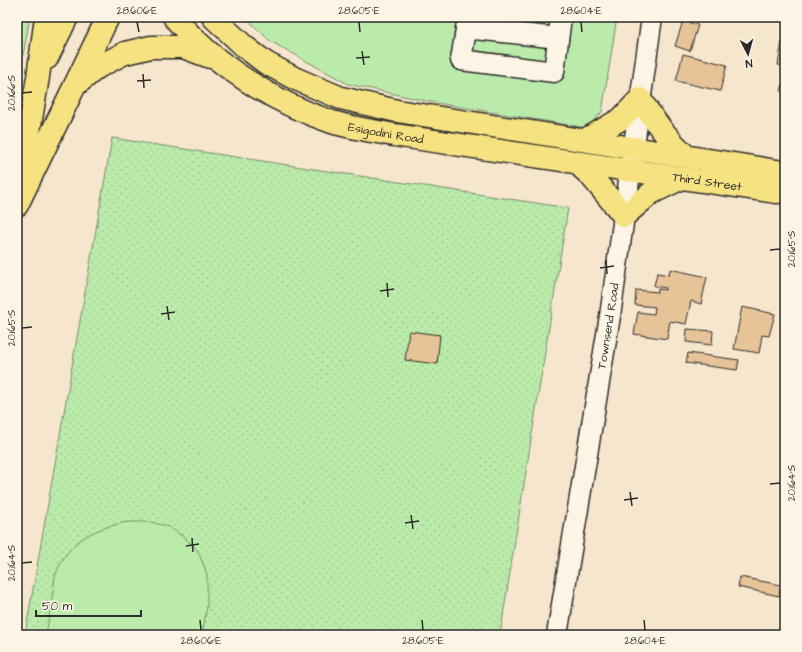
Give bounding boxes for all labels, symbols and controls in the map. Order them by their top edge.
text: 28.606°E [117,4,157,18]
text: 28.605°E [338,4,380,18]
text: 28.604°E [560,4,602,18]
north arrow [728,34,768,74]
text: N [745,56,753,71]
text: 20.166°S [5,74,19,111]
street label: Esigodini Road [347,118,425,148]
street label: Third Street [671,168,743,195]
text: 20.165°S [785,230,799,267]
street label: Townsend Road [593,282,623,371]
text: 20.165°S [5,309,19,346]
text: 20.164°S [785,464,799,501]
text: 20.164°S [5,544,19,581]
scale bar [36,592,141,618]
text: 50 m [42,598,73,615]
text: 28.606°E [181,634,221,648]
text: 28.605°E [402,634,444,648]
text: 28.604°E [624,634,666,648]

